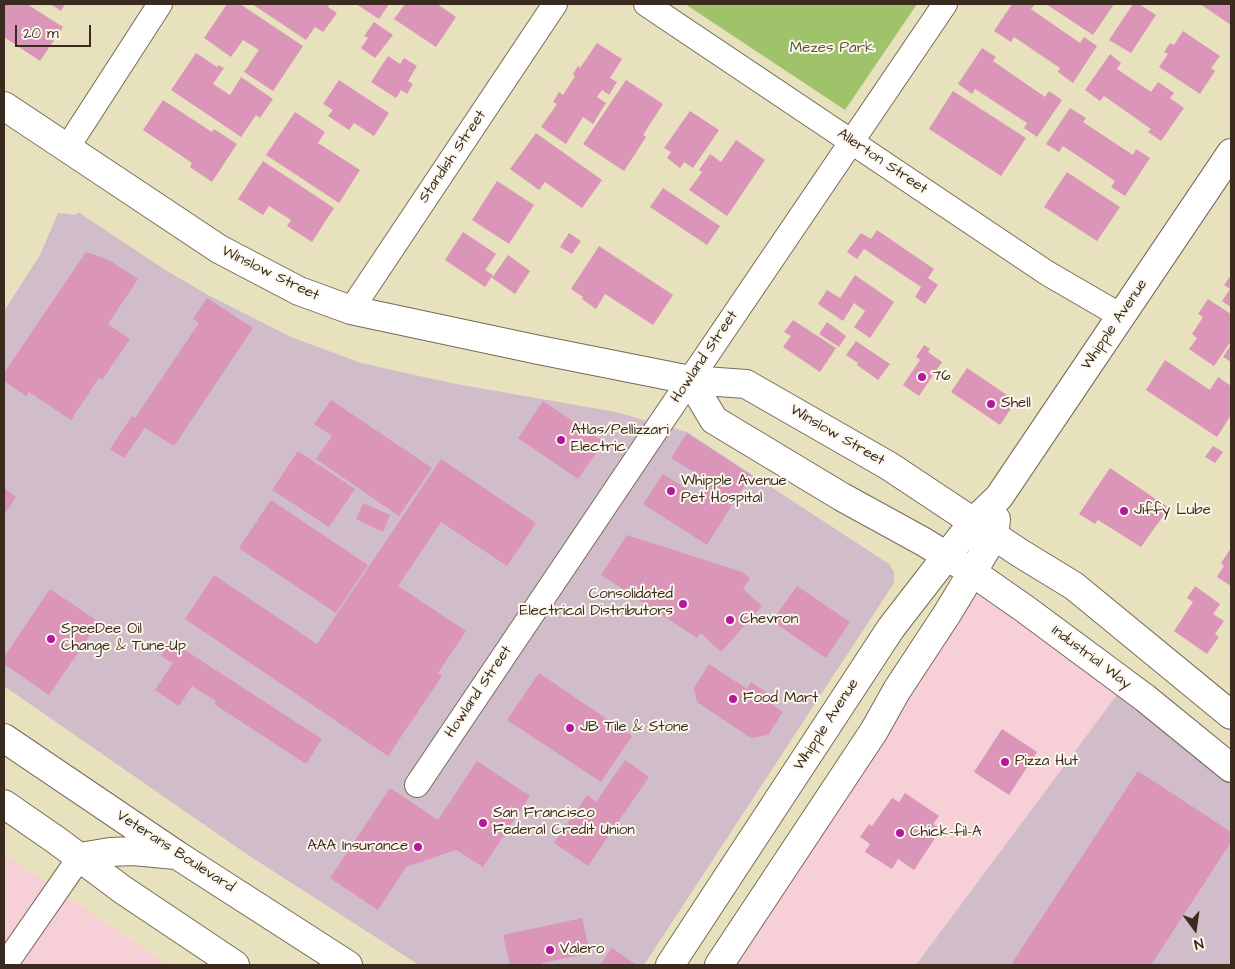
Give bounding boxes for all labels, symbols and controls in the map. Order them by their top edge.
scale bar [18,15,94,47]
text: 20 m [23,23,59,44]
park label: Mezes Park [790,40,874,58]
street label: Standish Street [415,107,491,207]
street label: Allerton Street [833,125,931,199]
street label: Winslow Street [218,243,322,305]
street label: Whipple Avenue [1078,276,1152,374]
street label: Howland Street [668,308,742,406]
place label: 76 [932,368,951,386]
marker: 76 [916,371,928,383]
place label: Shell [1001,395,1031,413]
marker: Shell [985,398,997,410]
street label: Winslow Street [786,402,888,470]
place label: Atlas/Pellizzari Electric [571,422,669,457]
marker: Atlas/Pellizzari Electric [555,434,567,446]
place label: Whipple Avenue Pet Hospital [681,473,787,508]
marker: Whipple Avenue Pet Hospital [665,485,677,497]
place label: Jiffy Lube [1134,502,1211,520]
marker: Jiffy Lube [1118,505,1130,517]
place label: Consolidated Electrical Distributors [520,586,673,621]
marker: Consolidated Electrical Distributors [677,598,689,610]
place label: Chevron [740,611,798,629]
marker: Chevron [724,614,736,626]
place label: SpeeDee Oil Change & Tune-Up [61,621,186,656]
street label: Industrial Way [1048,622,1134,694]
marker: SpeeDee Oil Change & Tune-Up [45,633,57,645]
street label: Howland Street [442,643,516,741]
street label: Whipple Avenue [791,676,863,774]
place label: Food Mart [743,690,818,708]
marker: Food Mart [727,693,739,705]
place label: JB Tile & Stone [580,719,689,737]
marker: JB Tile & Stone [564,722,576,734]
place label: Pizza Hut [1015,753,1078,771]
marker: Pizza Hut [999,756,1011,768]
place label: San Francisco Federal Credit Union [493,805,635,840]
street label: Veterans Boulevard [113,807,237,897]
marker: San Francisco Federal Credit Union [477,817,489,829]
place label: Chick-fil-A [910,824,981,842]
marker: Chick-fil-A [894,827,906,839]
place label: AAA Insurance [307,838,408,856]
marker: AAA Insurance [412,841,424,853]
north arrow [1170,904,1220,954]
text: N [1192,933,1205,954]
place label: Valero [560,941,604,959]
marker: Valero [544,944,556,956]

